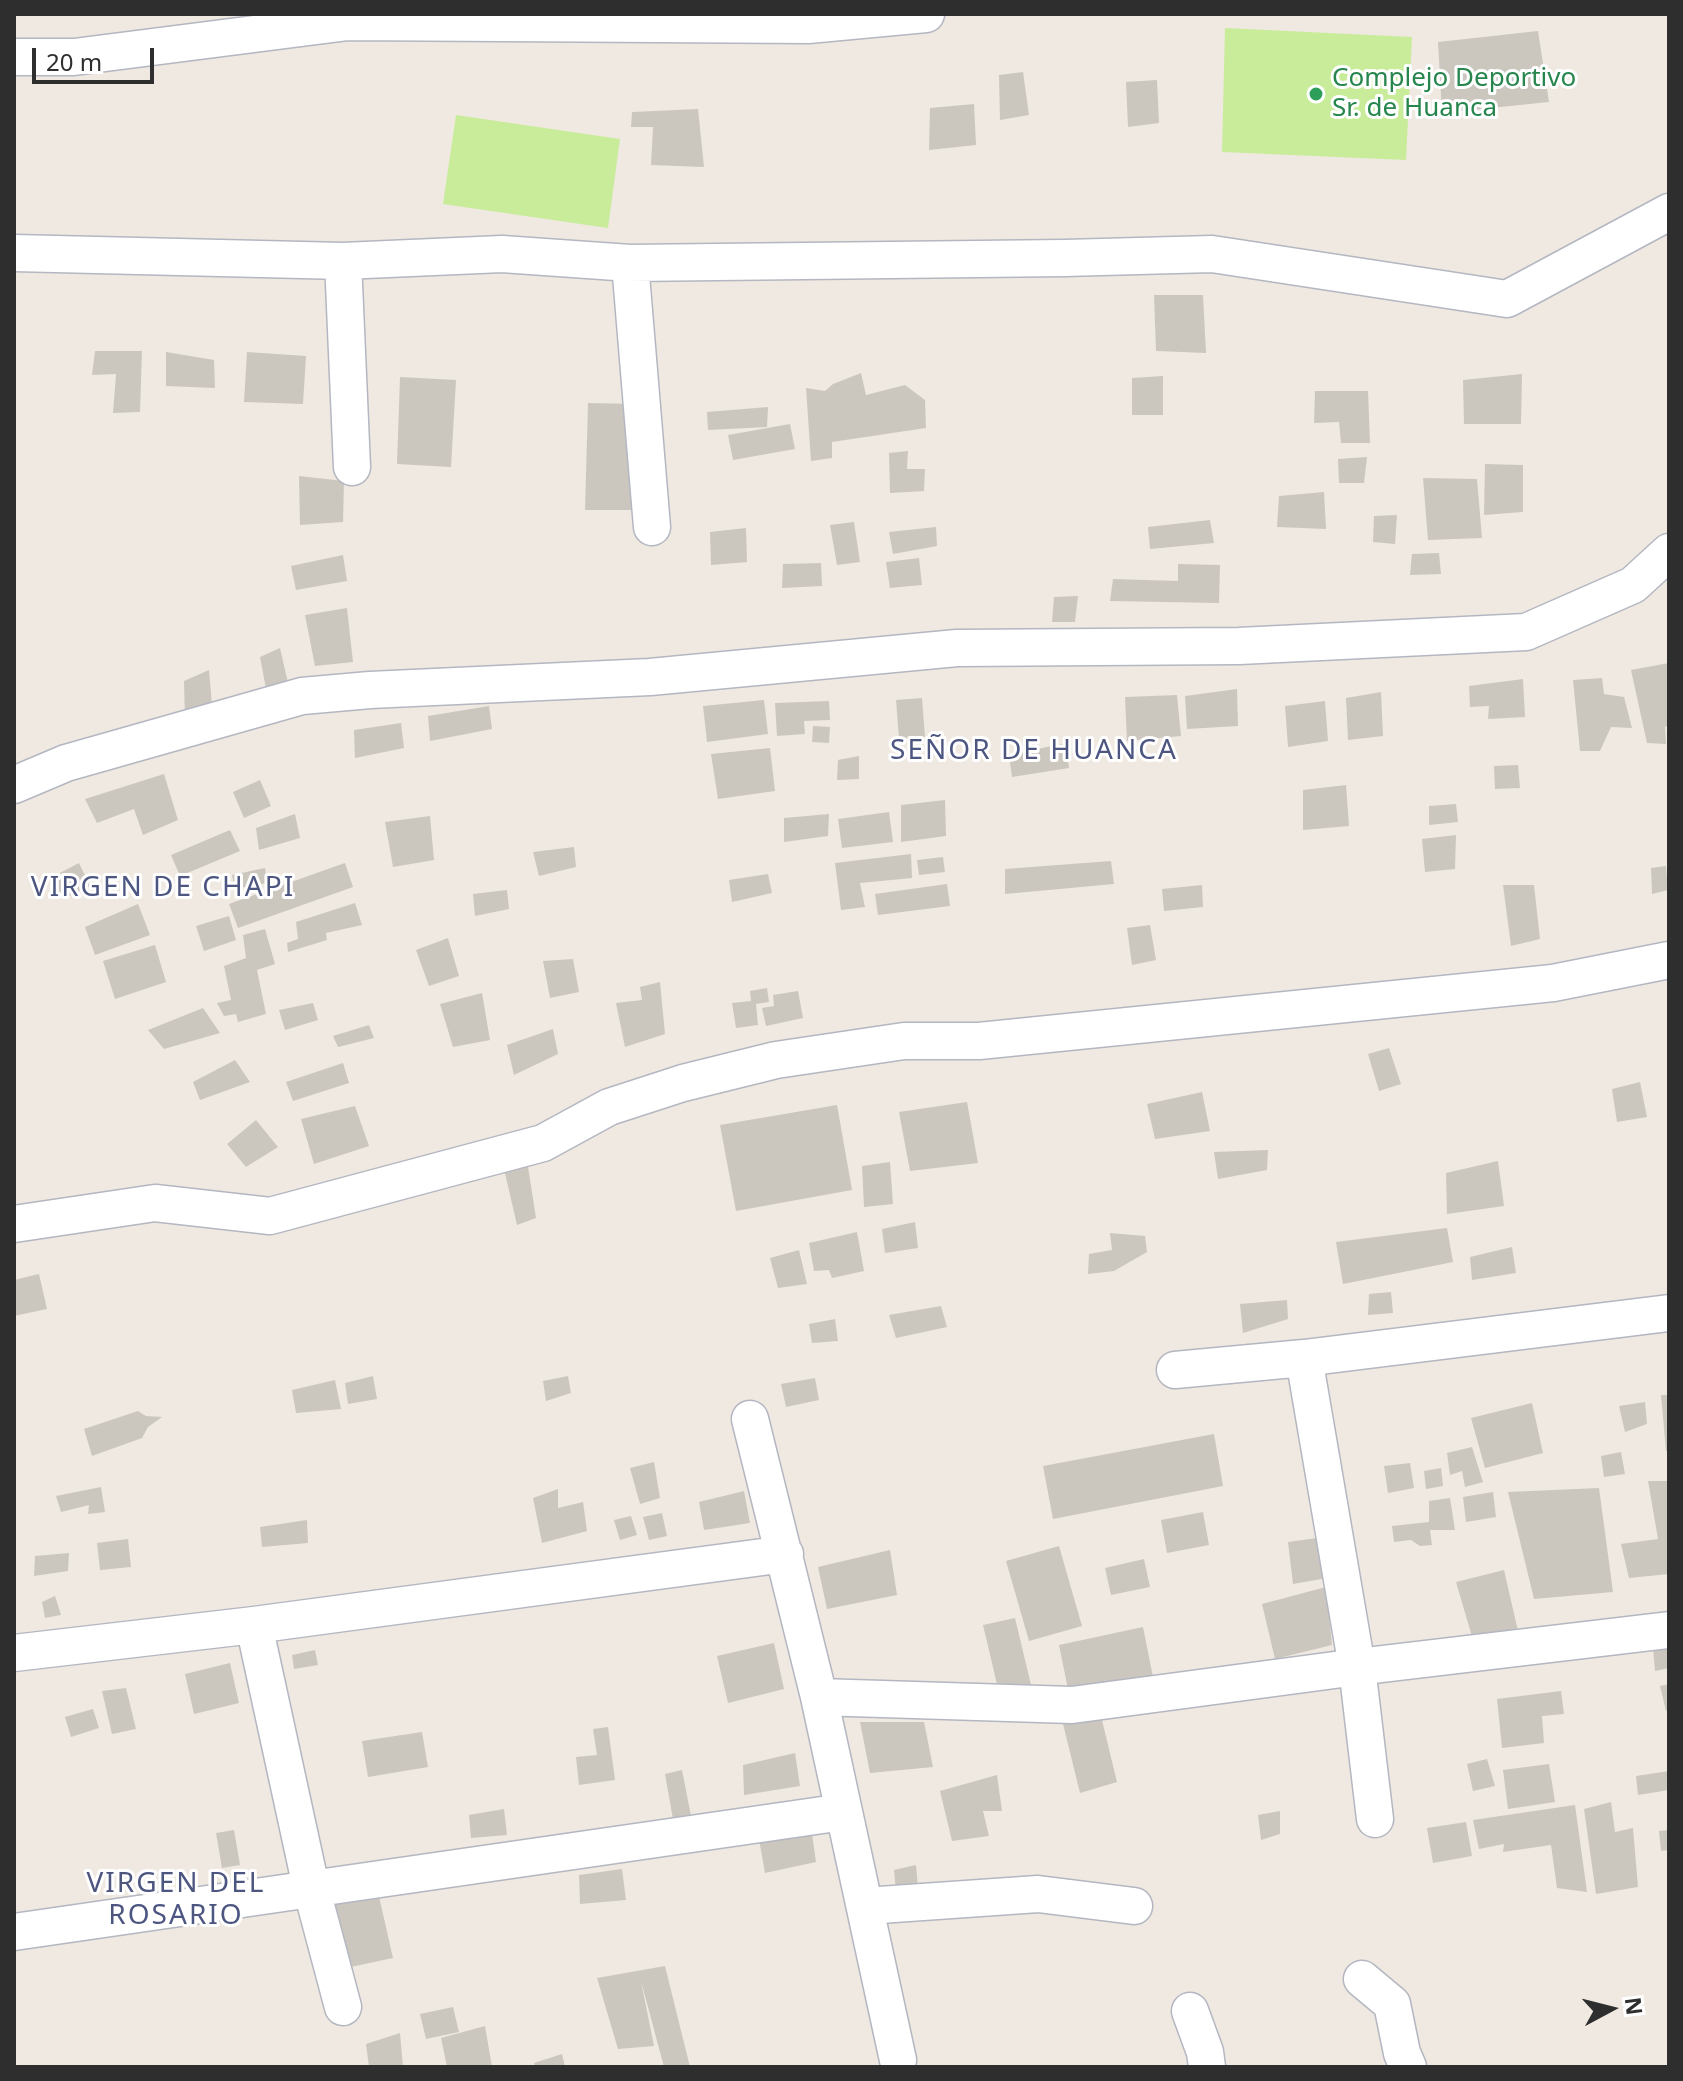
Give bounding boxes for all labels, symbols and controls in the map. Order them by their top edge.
scale bar [36,32,158,82]
text: 20 m [46,45,102,78]
place label: Complejo Deportivo Sr. de Huanca [1332,63,1576,124]
marker: Complejo Deportivo Sr. de Huanca [1307,85,1325,103]
district label: SEÑOR DE HUANCA [890,734,1178,768]
district label: VIRGEN DE CHAPI [31,871,295,905]
district label: VIRGEN DEL ROSARIO [87,1867,265,1933]
north arrow [1571,1969,1651,2049]
text: N [1619,1995,1651,2017]

